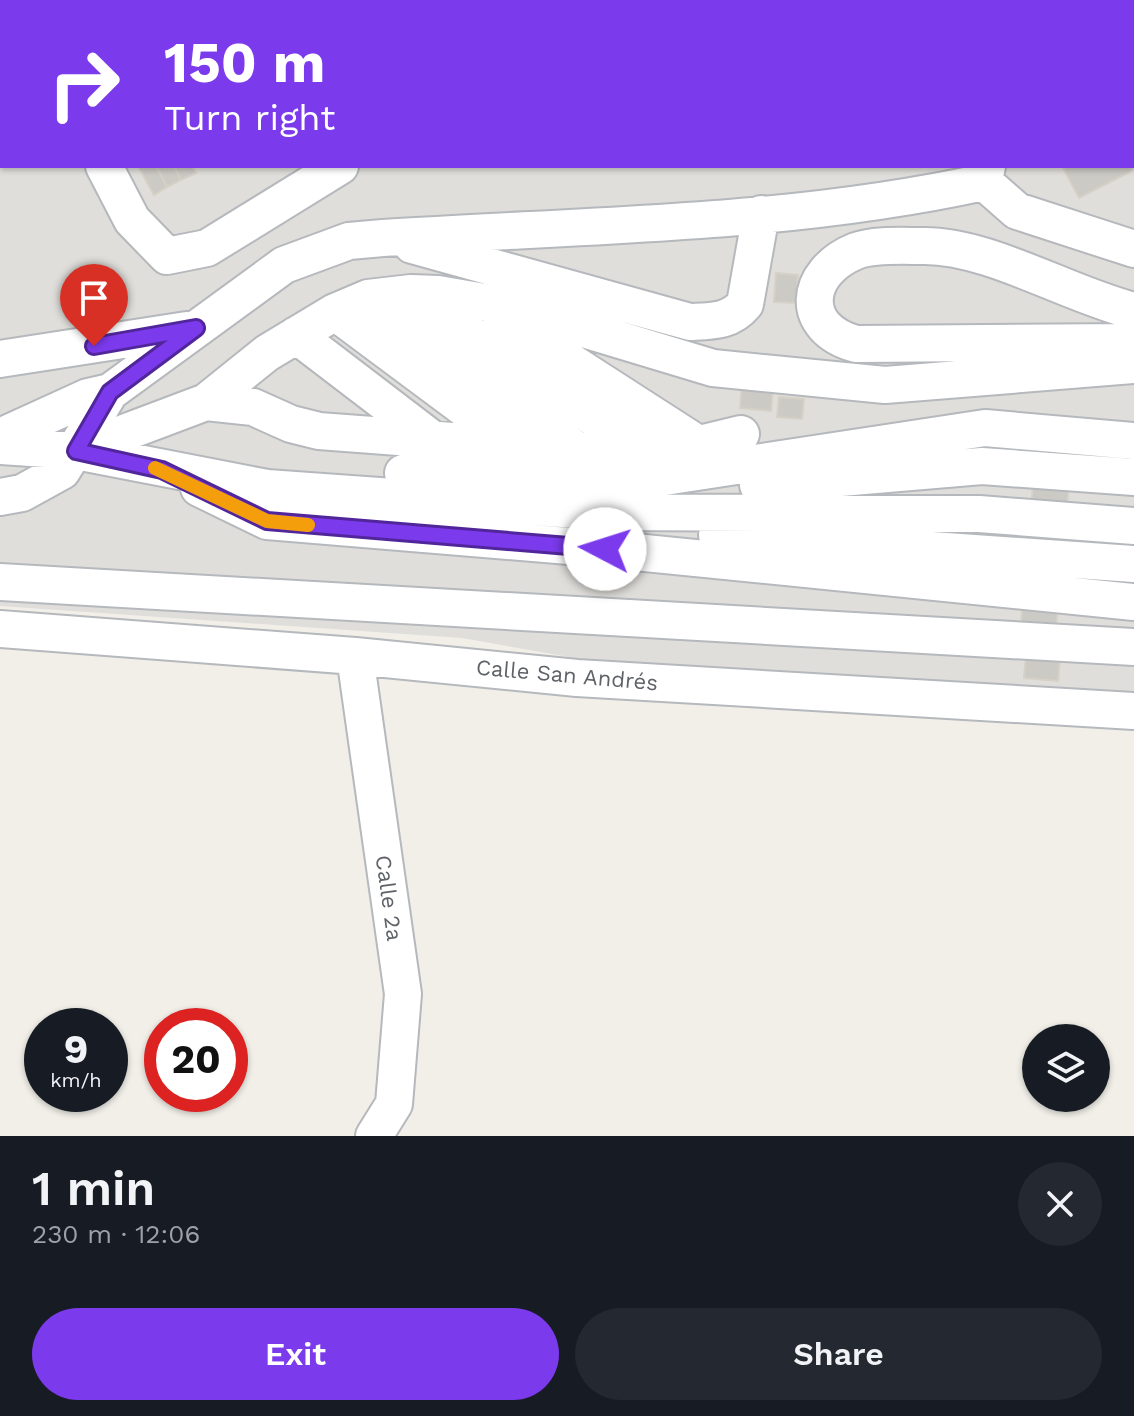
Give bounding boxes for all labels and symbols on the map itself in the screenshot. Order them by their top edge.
pin [60,264,128,346]
position arrow [563,507,647,591]
street label: Calle San Andrés [475,655,659,695]
street label: Calle 2a [371,853,407,943]
speed limit sign: 20 [144,1008,248,1112]

